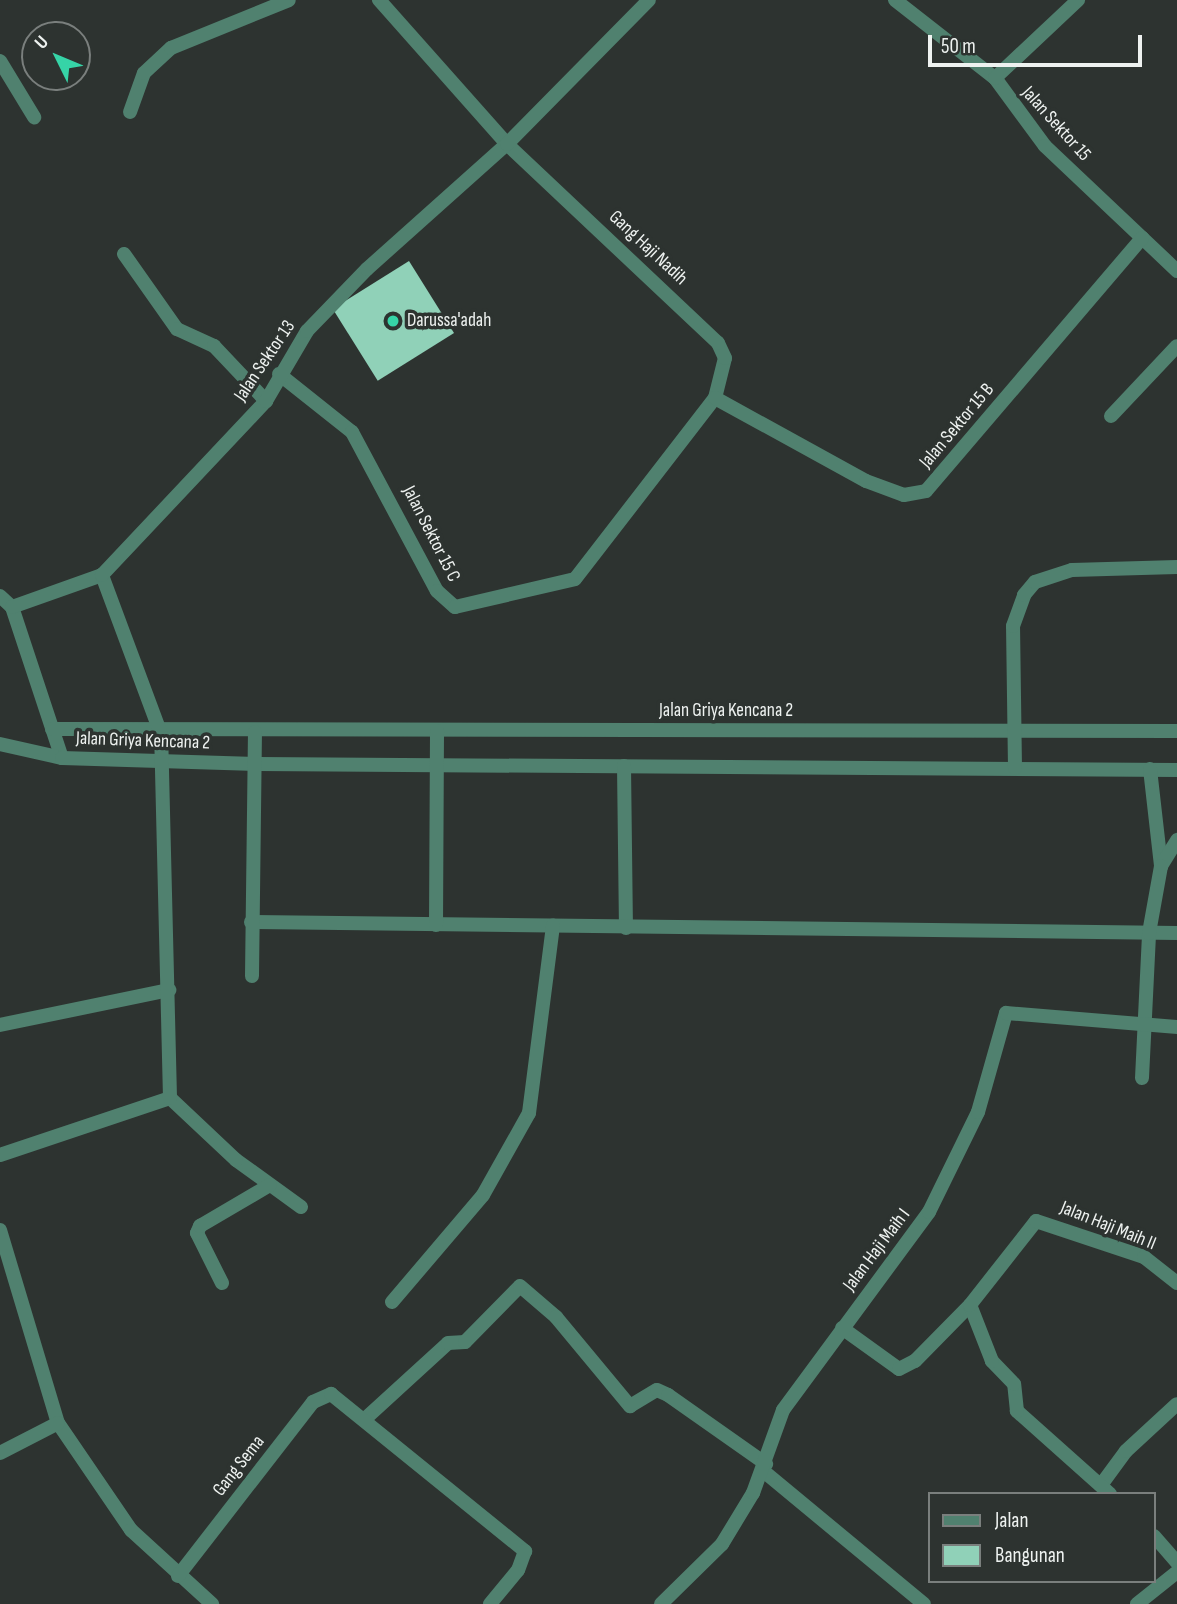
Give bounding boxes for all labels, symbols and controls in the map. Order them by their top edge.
north arrow [21,21,91,91]
scale bar [932,21,1146,65]
text: U [30,31,54,54]
text: 50 m [941,34,976,59]
street label: Jalan Sektor 15 [1017,82,1095,166]
street label: Gang Haji Nadih [604,206,692,290]
place label: Darussa'adah [407,310,491,332]
marker: Darussa'adah [385,313,401,329]
street label: Jalan Sektor 13 [230,316,300,406]
street label: Jalan Sektor 15 B [915,379,999,473]
street label: Jalan Sektor 15 C [397,482,465,586]
street label: Jalan Griya Kencana 2 [659,700,793,722]
street label: Jalan Griya Kencana 2 [76,727,210,755]
street label: Jalan Haji Maih II [1057,1196,1159,1256]
street label: Jalan Haji Maih I [839,1204,915,1296]
street label: Gang Sema [208,1431,270,1501]
legend [928,1492,1156,1583]
text: Jalan [995,1508,1028,1533]
text: Bangunan [995,1543,1065,1568]

